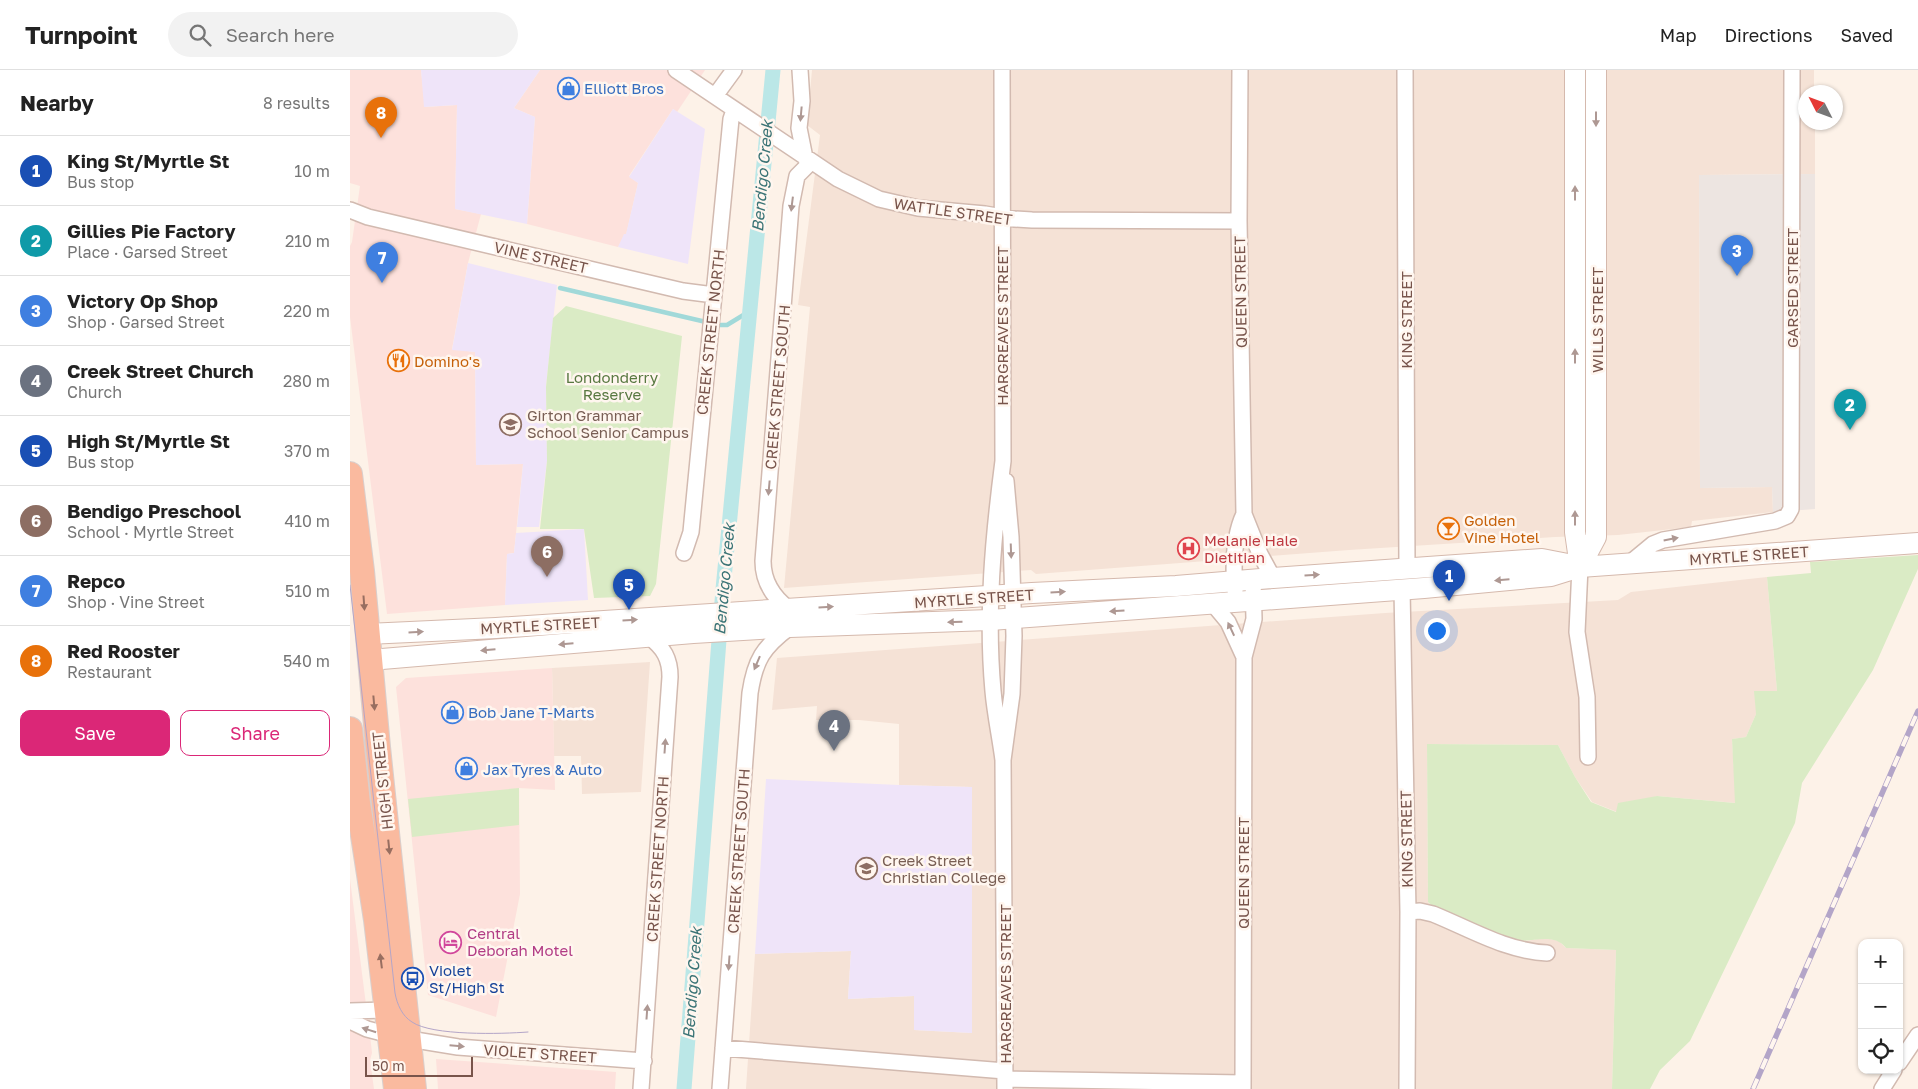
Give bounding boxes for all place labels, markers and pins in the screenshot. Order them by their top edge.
shop icon: Elliott Bros [556,76,580,100]
place label: Elliott Bros [584,79,664,97]
pin: 8 [365,97,397,138]
pin: 3 [1721,235,1753,276]
pin: 7 [366,242,398,283]
restaurant icon: Domino's [386,349,410,373]
place label: Domino's [414,352,480,370]
pin: 2 [1834,389,1866,430]
place label: Girton Grammar School Senior Campus [527,406,689,441]
school or university icon: Girton Grammar School Senior Campus [499,412,523,436]
place label: Golden Vine Hotel [1464,511,1540,546]
bar icon: Golden Vine Hotel [1436,517,1460,541]
place label: Melanie Hale Dietitian [1204,531,1298,566]
pin: 6 [531,536,563,577]
hospital icon: Melanie Hale Dietitian [1176,537,1200,561]
pin: 1 [1433,560,1465,601]
pin: 5 [613,569,645,610]
shop icon: Bob Jane T-Marts [440,700,464,724]
place label: Bob Jane T-Marts [468,703,595,721]
pin: 4 [818,710,850,751]
shop icon: Jax Tyres & Auto [455,757,479,781]
place label: Jax Tyres & Auto [483,760,602,778]
place label: Creek Street Christian College [882,851,1006,886]
school or university icon: Creek Street Christian College [854,857,878,881]
place label: Central Deborah Motel [467,924,573,959]
hotel icon: Central Deborah Motel [439,930,463,954]
place label: Violet St/High St [429,961,504,996]
bus stop icon: Violet St/High St [401,967,425,991]

